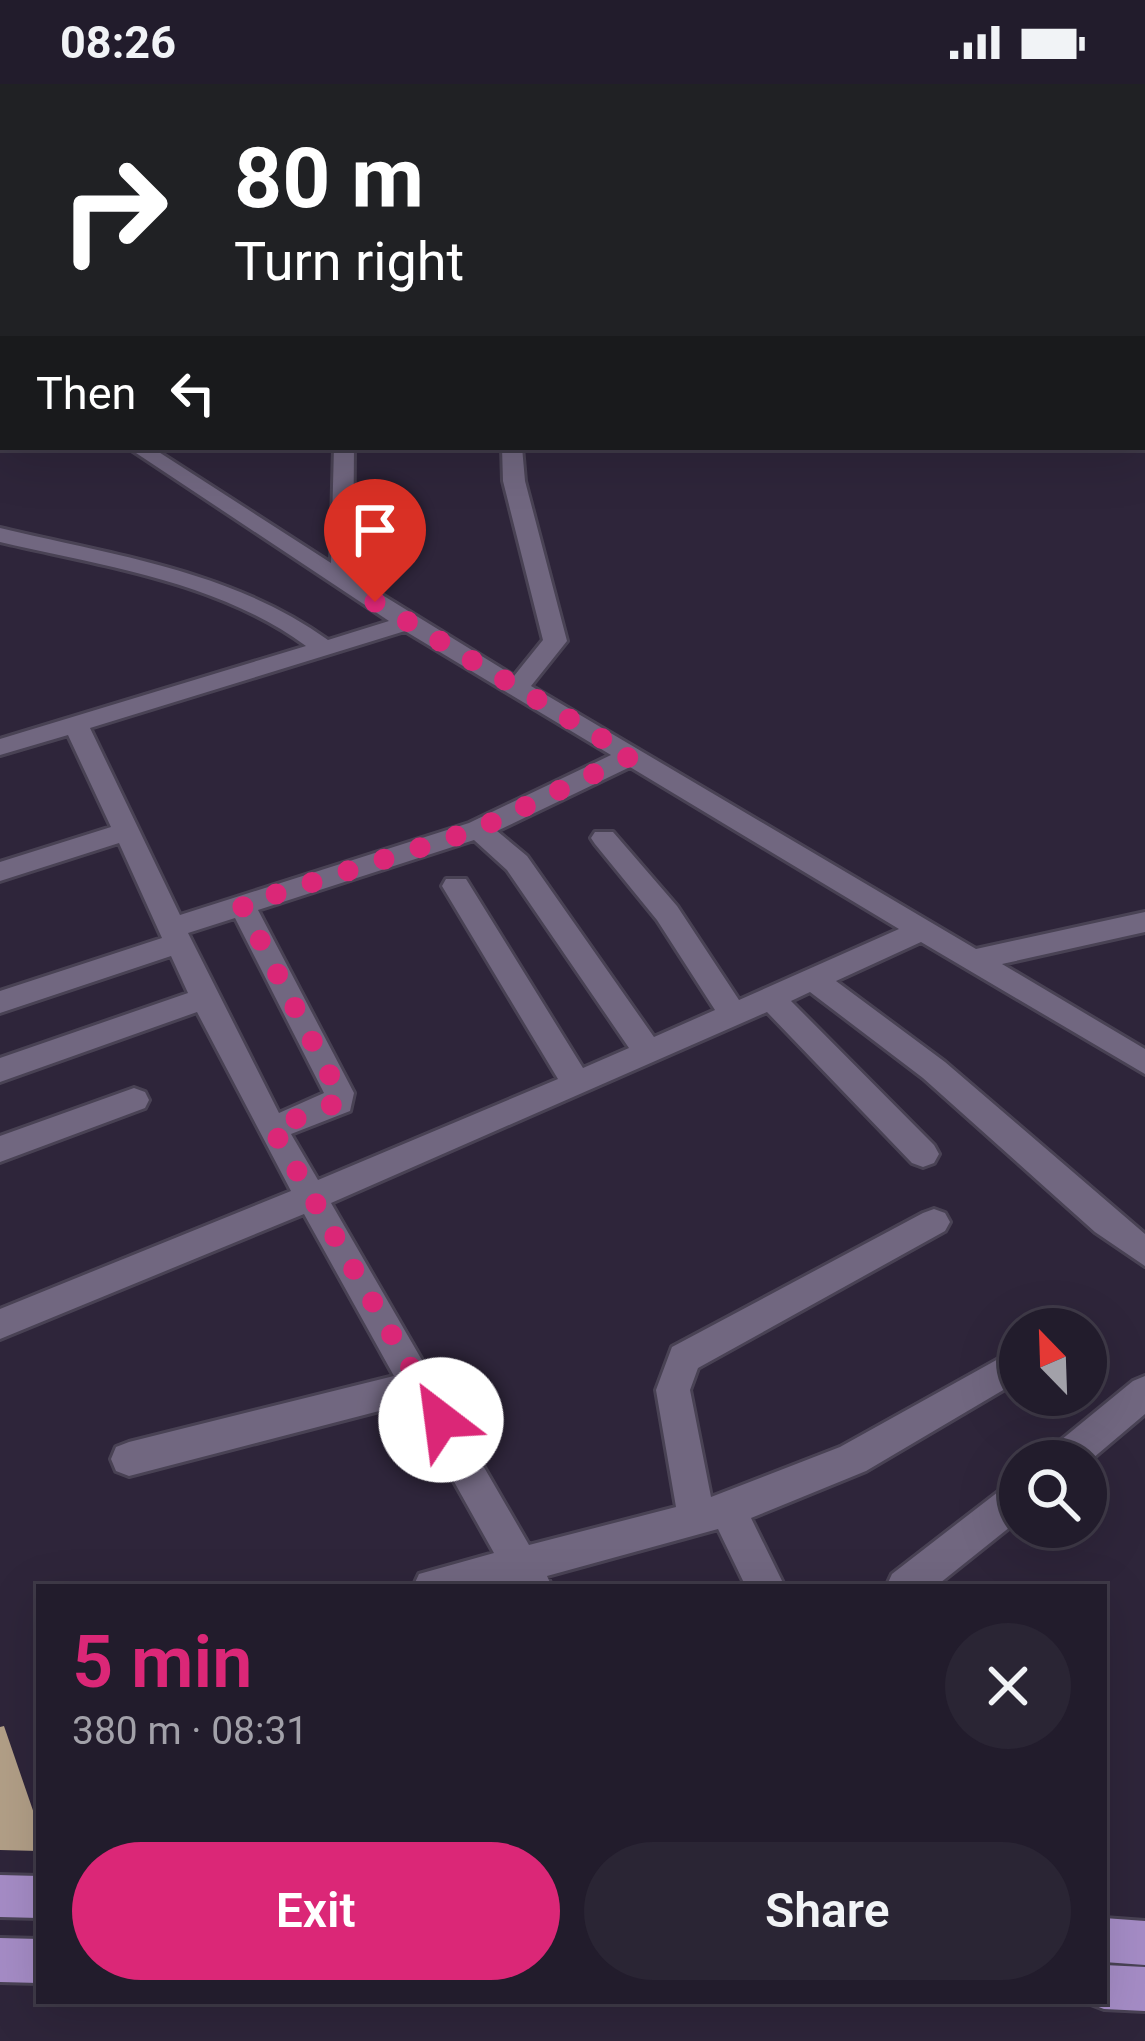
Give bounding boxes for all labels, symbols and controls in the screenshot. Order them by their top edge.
text: 08:26 [60,16,176,69]
text: 80 m [234,129,424,228]
icon: right [36,132,192,288]
text: Turn right [234,230,464,293]
icon: left [160,360,226,426]
text: Then [36,367,136,420]
pin [324,479,426,602]
icon: arrive [342,497,408,563]
north arrow [999,1308,1107,1416]
map controls [999,1308,1107,1548]
position arrow [378,1357,504,1483]
button: search [999,1440,1107,1548]
text: 5 min [72,1620,253,1705]
button: close [945,1623,1071,1749]
text: 380 m · 08:31 [72,1708,308,1754]
button: Exit [72,1842,560,1980]
button: Share [584,1842,1071,1980]

